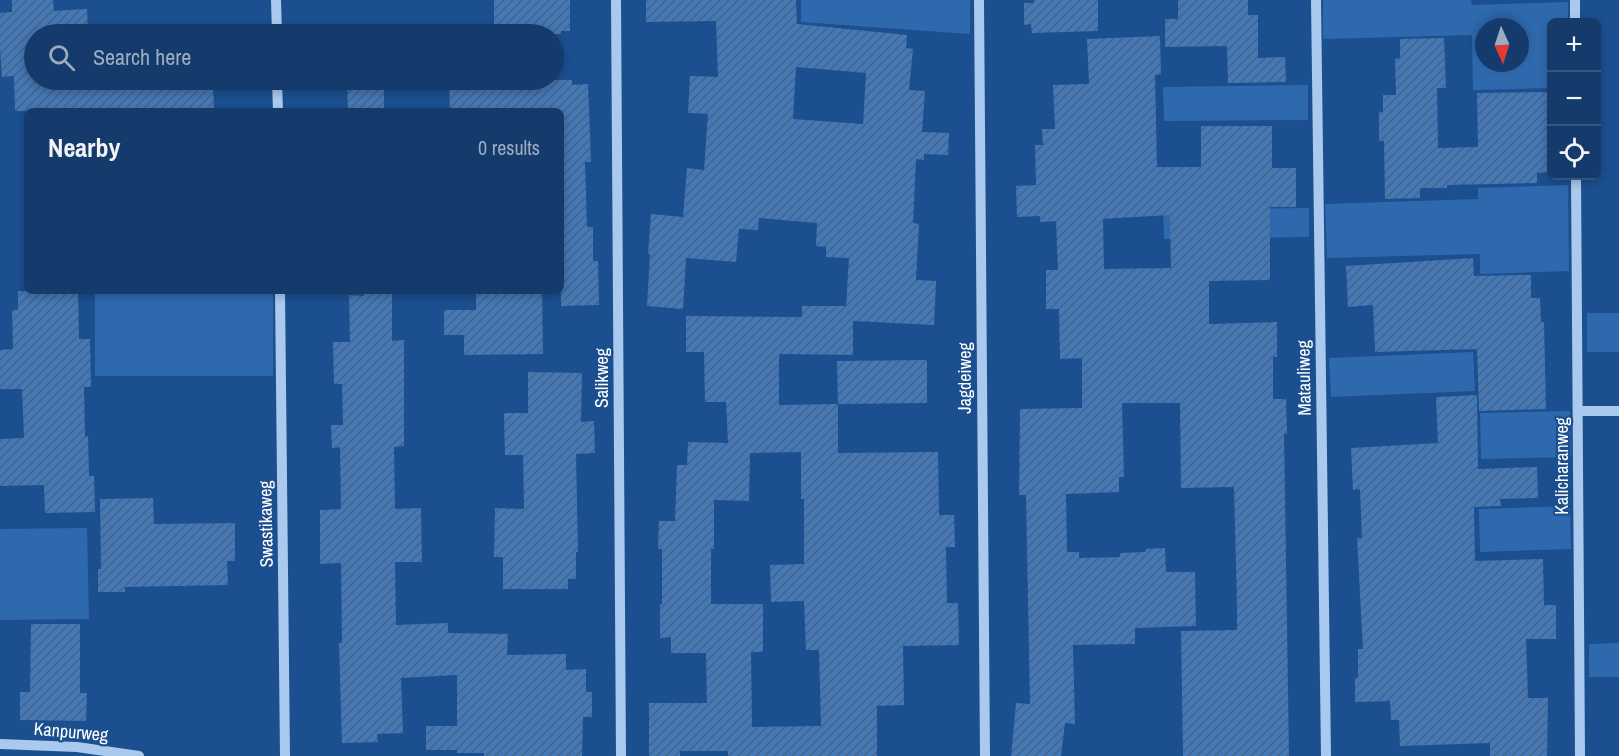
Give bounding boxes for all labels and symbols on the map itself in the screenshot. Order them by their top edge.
north arrow [1475,18,1529,72]
street label: Matauliweg [1290,339,1317,416]
street label: Jagdeiweg [952,342,977,414]
street label: Salikweg [589,347,614,408]
street label: Kalicharanweg [1549,416,1574,515]
street label: Swastikaweg [252,480,279,568]
street label: Kanpurweg [33,716,110,747]

